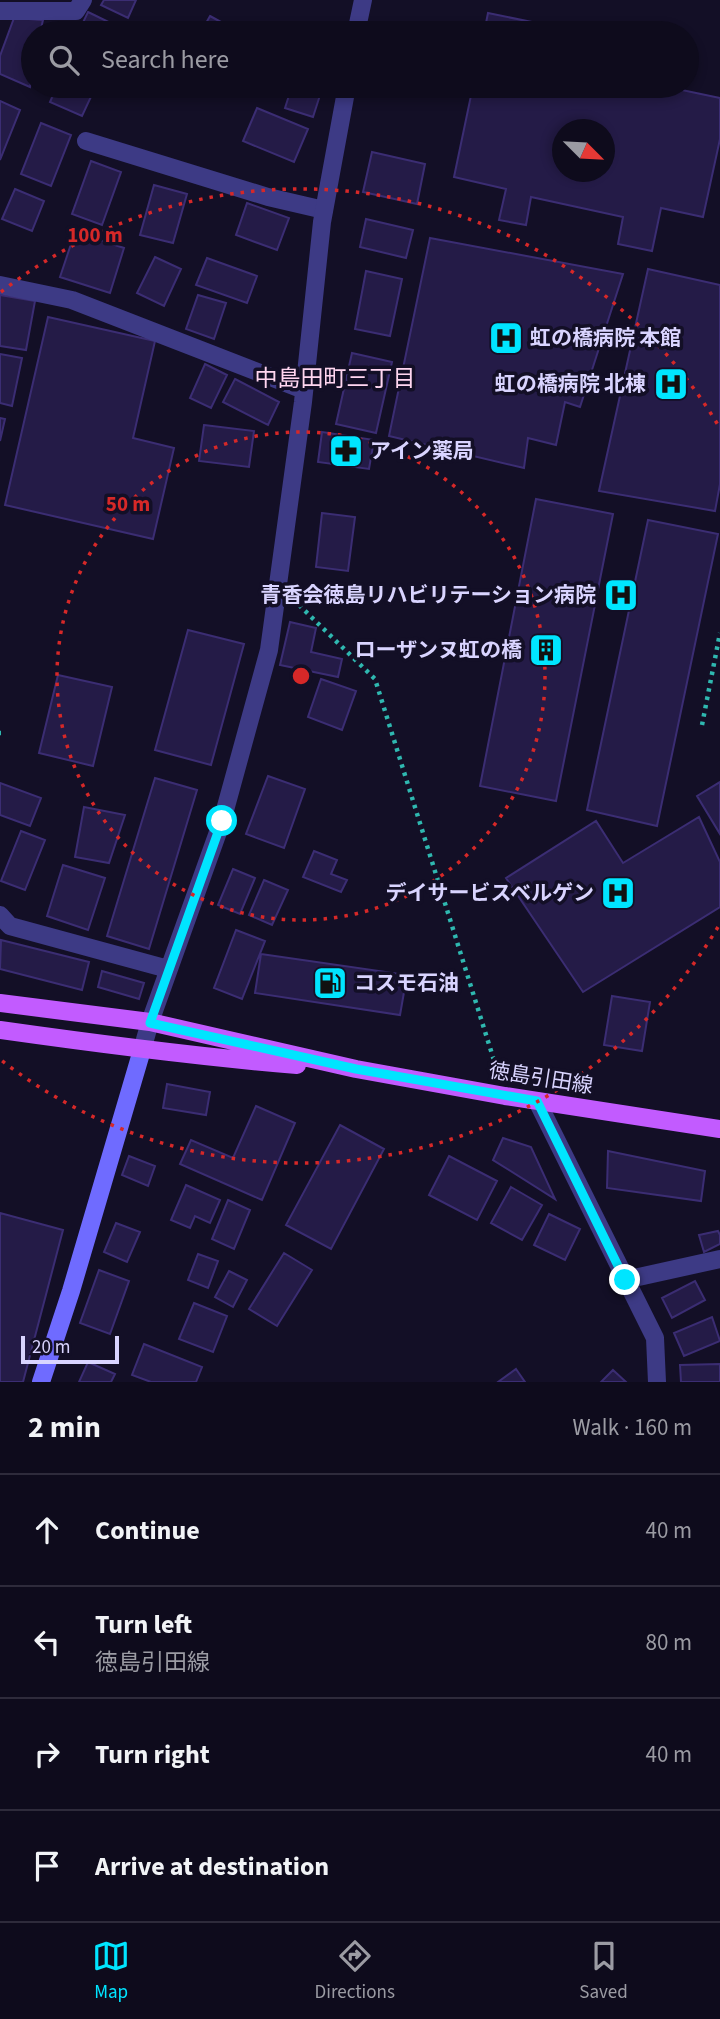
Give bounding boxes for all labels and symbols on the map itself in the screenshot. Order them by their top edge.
north arrow [552,119,615,182]
text: 100 m [67,220,123,250]
hospital icon: 虹の橋病院 本館 [487,319,525,357]
place label: 虹の橋病院 本館 [530,323,681,353]
district label: 中島田町三丁目 [255,362,416,395]
hospital icon: 虹の橋病院 北棟 [652,365,690,403]
place label: 虹の橋病院 北棟 [495,369,646,399]
pharmacy icon: アイン薬局 [327,432,365,470]
place label: アイン薬局 [370,436,474,466]
text: 50 m [106,489,150,519]
hospital icon: 青香会徳島リハビリテーション病院 [602,576,640,614]
place label: 青香会徳島リハビリテーション病院 [260,580,596,610]
building icon: ローザンヌ虹の橋 [527,631,565,669]
place label: ローザンヌ虹の橋 [354,635,522,665]
centre of rings [289,664,313,688]
route start [206,805,237,836]
hospital icon: デイサービスベルゲン [599,874,637,912]
place label: デイサービスベルゲン [385,878,594,908]
fuel station icon: コスモ石油 [311,964,349,1002]
place label: コスモ石油 [354,968,459,998]
street label: 徳島引田線 [487,1055,595,1101]
route end [609,1264,640,1295]
scale bar [21,1333,119,1365]

